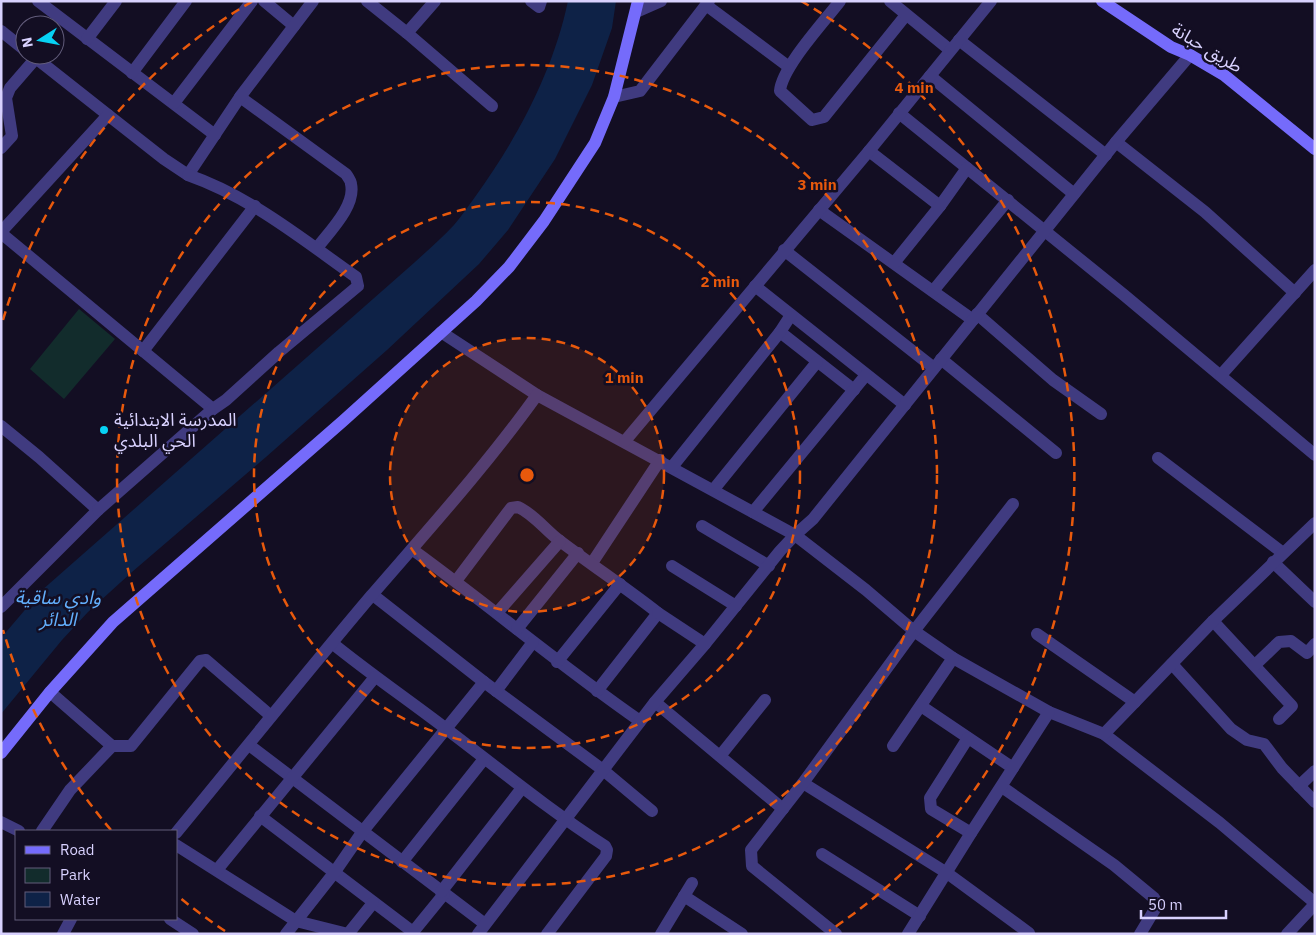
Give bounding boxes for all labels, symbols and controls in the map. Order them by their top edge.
north arrow [15,15,65,65]
street label: طريق حبانة [1168,17,1247,78]
text: N [17,36,37,49]
text: 4 min [894,78,934,97]
text: 3 min [797,175,837,194]
text: 2 min [700,272,740,291]
text: 1 min [604,368,644,387]
place label: المدرسة الابتدائية الحي البلدي [114,408,237,454]
marker: المدرسة الابتدائية الحي البلدي [98,424,110,436]
centre of rings [518,466,536,484]
water label: وادي ساقية الدائر [15,585,102,631]
legend [15,830,178,920]
text: Road [60,840,95,859]
text: Park [60,865,90,884]
scale bar [1141,888,1226,920]
text: Water [60,890,101,909]
text: 50 m [1148,895,1183,914]

